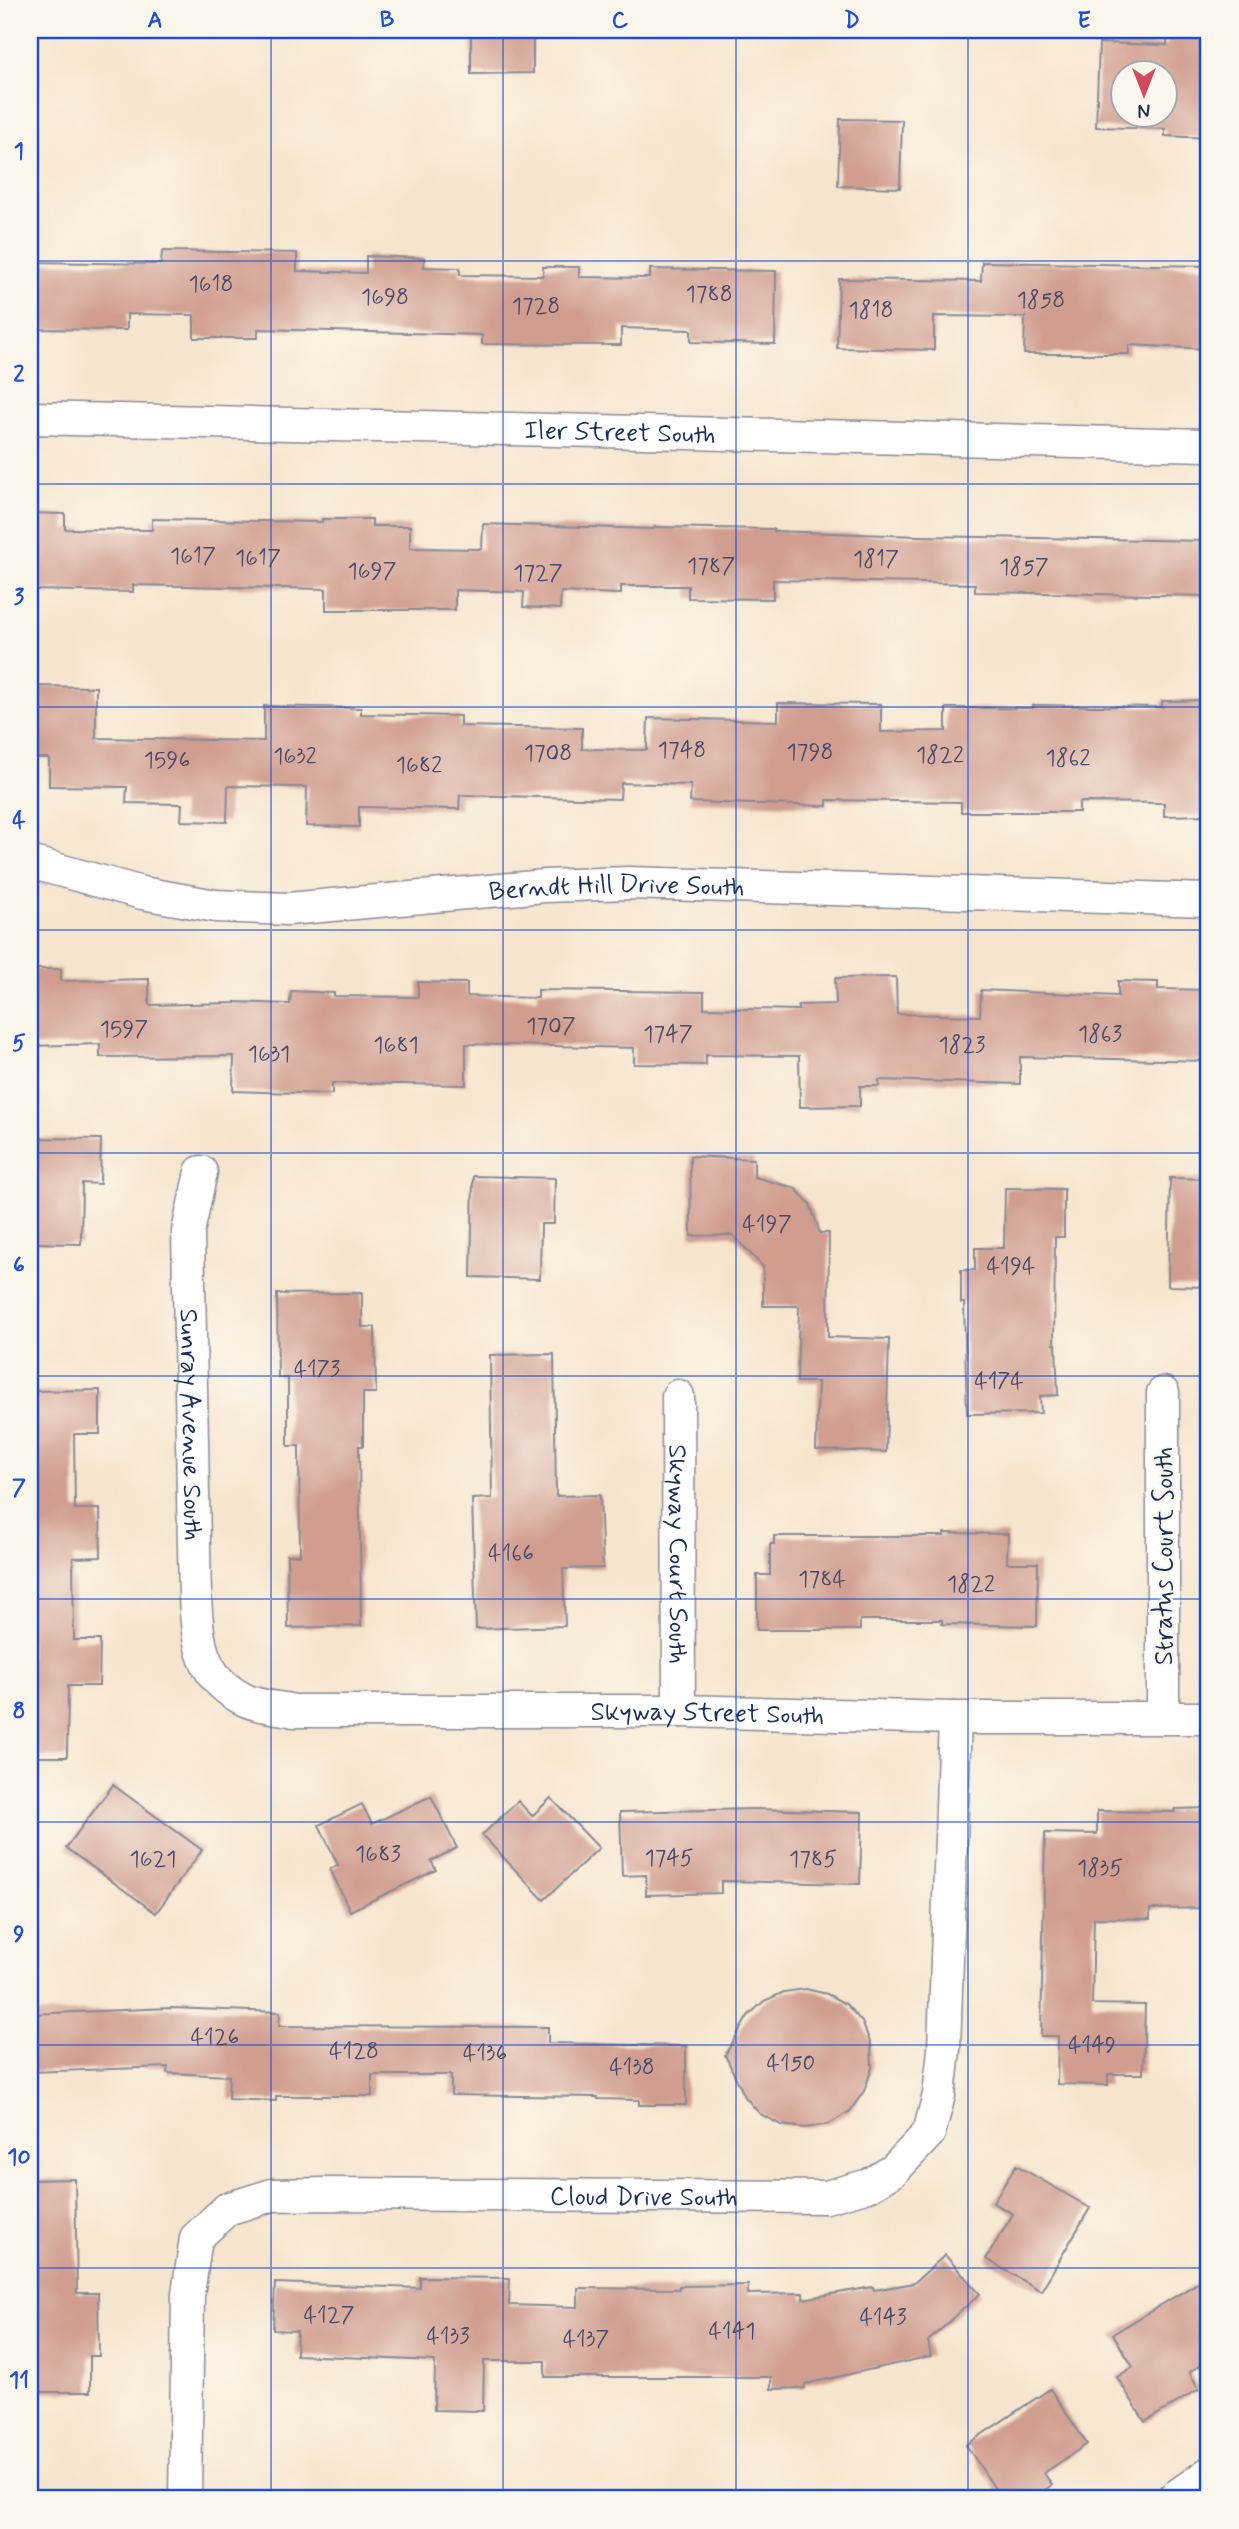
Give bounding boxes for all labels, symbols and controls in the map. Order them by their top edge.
text: A [147,6,163,36]
text: B [380,6,395,36]
text: C [612,6,629,36]
text: D [844,6,860,36]
text: E [1077,6,1091,36]
north arrow [1110,60,1180,130]
text: N [1138,97,1150,122]
text: 1 [14,137,24,167]
house number: 1618 [189,270,233,300]
house number: 1788 [685,280,733,310]
house number: 1698 [361,283,409,313]
house number: 1858 [1017,286,1065,316]
house number: 1728 [512,292,560,322]
house number: 1818 [849,296,893,326]
text: 2 [13,360,25,390]
street label: Iler Street South [524,414,716,453]
house number: 1617 [170,542,216,572]
house number: 1617 [235,544,281,574]
house number: 1817 [853,545,899,575]
house number: 1787 [687,552,735,582]
house number: 1857 [999,553,1049,583]
house number: 1697 [347,557,397,587]
house number: 1727 [513,559,563,589]
text: 3 [14,583,25,613]
house number: 1748 [658,736,706,766]
house number: 1798 [787,738,833,768]
house number: 1708 [524,739,572,769]
house number: 1822 [916,741,964,771]
house number: 1632 [273,742,317,772]
house number: 1862 [1046,744,1091,774]
house number: 1596 [144,746,190,776]
house number: 1682 [396,751,442,781]
text: 4 [12,806,26,836]
street label: Berndt Hill Drive South [487,868,745,910]
house number: 1707 [526,1012,576,1042]
house number: 1597 [100,1015,148,1045]
house number: 1747 [643,1020,693,1050]
house number: 1863 [1078,1020,1122,1050]
text: 5 [12,1029,26,1059]
house number: 1681 [373,1031,419,1061]
house number: 1823 [939,1031,986,1061]
house number: 1631 [248,1040,290,1070]
house number: 4197 [742,1210,792,1240]
text: 6 [13,1251,25,1281]
house number: 4194 [987,1252,1035,1282]
street label: Sunray Avenue South [170,1308,209,1541]
house number: 4173 [294,1355,340,1385]
house number: 4174 [974,1367,1024,1397]
street label: Skyway Court South [659,1444,694,1664]
street label: Stratus Court South [1148,1447,1182,1665]
text: 7 [12,1474,26,1504]
house number: 4166 [488,1539,534,1569]
house number: 1784 [798,1565,846,1595]
house number: 1822 [947,1570,995,1600]
street label: Skyway Street South [591,1696,825,1734]
text: 8 [13,1697,25,1727]
house number: 1683 [355,1840,401,1870]
house number: 1745 [644,1844,694,1874]
house number: 1621 [130,1845,177,1875]
house number: 1785 [789,1845,837,1875]
house number: 1835 [1077,1854,1123,1884]
text: 9 [13,1920,25,1950]
house number: 4126 [191,2023,239,2053]
house number: 4149 [1068,2031,1116,2061]
house number: 4128 [329,2037,379,2067]
house number: 4136 [463,2039,507,2069]
house number: 4150 [767,2049,815,2079]
house number: 4138 [609,2053,655,2083]
text: 10 [7,2143,31,2173]
street label: Cloud Drive South [550,2180,738,2215]
house number: 4127 [304,2301,355,2331]
house number: 4143 [859,2303,907,2333]
house number: 4141 [708,2317,756,2347]
house number: 4133 [426,2322,470,2352]
house number: 4137 [563,2325,609,2355]
text: 11 [9,2366,29,2396]

